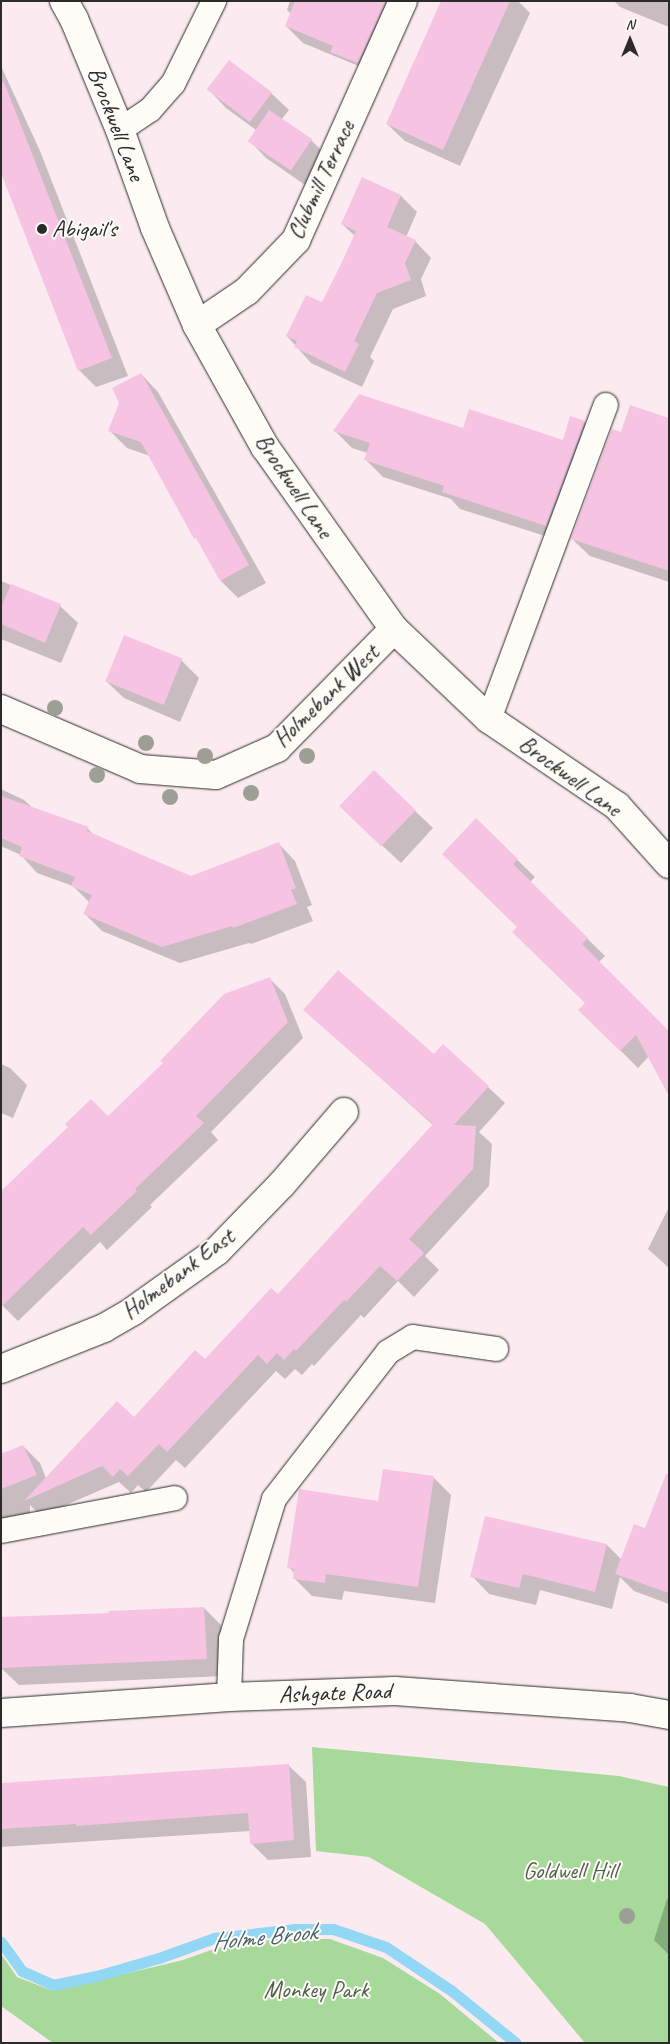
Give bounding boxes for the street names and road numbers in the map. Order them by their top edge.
street label: Brockwell Lane [81,63,151,185]
street label: Clubmill Terrace [281,116,361,244]
street label: Brockwell Lane [248,428,340,544]
street label: Holmebank West [267,639,385,753]
street label: Brockwell Lane [513,729,627,823]
street label: Holmebank East [116,1222,240,1326]
street label: Ashgate Road [279,1677,391,1709]

